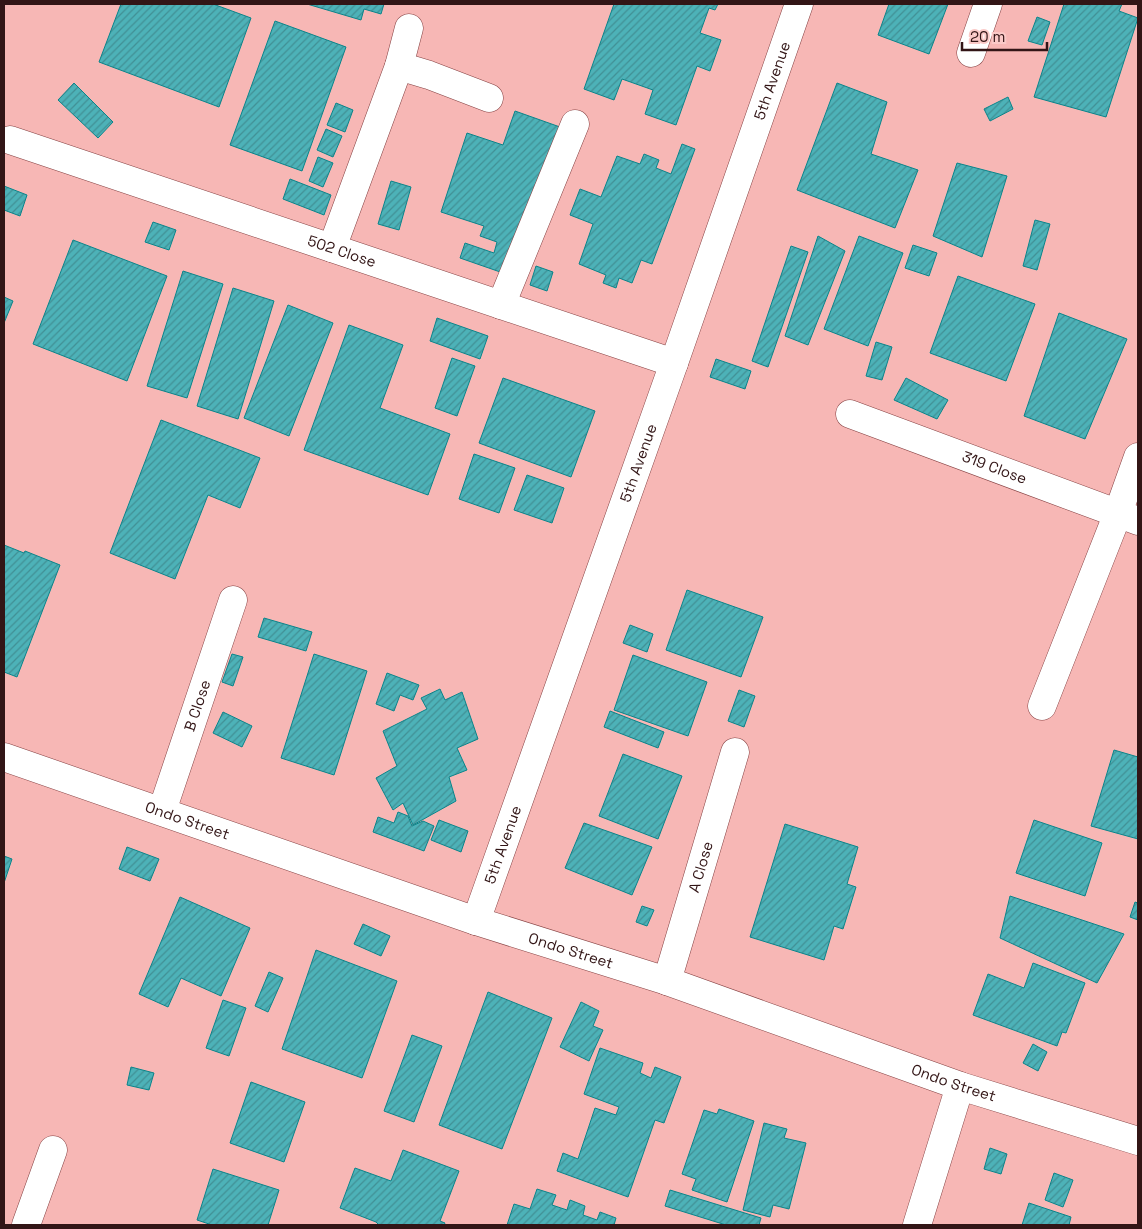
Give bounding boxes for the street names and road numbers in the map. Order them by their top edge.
street label: 5th Avenue [749,39,794,122]
street label: 502 Close [305,231,379,271]
street label: 5th Avenue [615,421,661,505]
street label: 319 Close [960,446,1030,488]
street label: B Close [179,677,214,734]
street label: Ondo Street [143,797,232,844]
street label: 5th Avenue [480,803,525,886]
street label: A Close [684,839,717,895]
street label: Ondo Street [526,928,616,973]
street label: Ondo Street [909,1059,998,1106]

